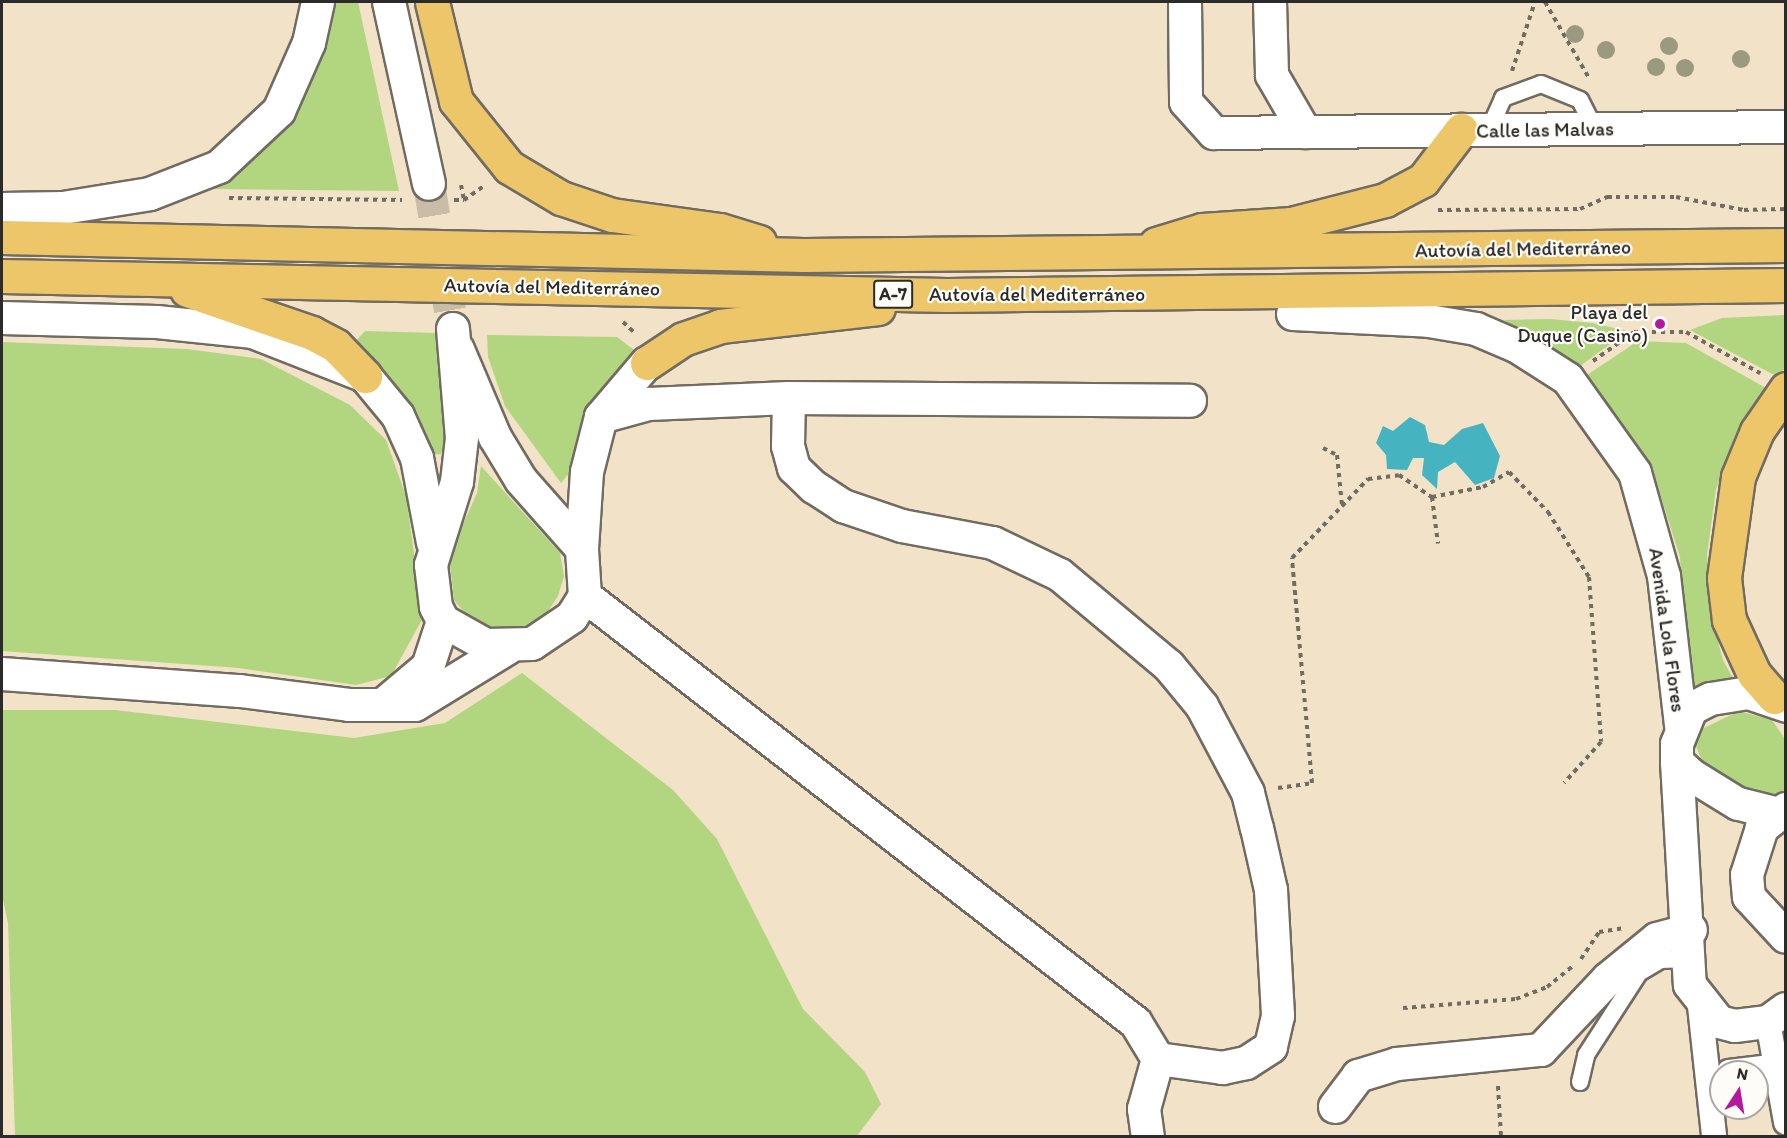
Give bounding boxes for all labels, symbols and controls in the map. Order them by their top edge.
street label: Calle las Malvas [1476,117,1614,143]
street label: Autovía del Mediterráneo [1415,235,1631,263]
street label: Autovía del Mediterráneo [444,273,660,301]
road number: A-7 [872,279,914,309]
street label: Autovía del Mediterráneo [929,282,1145,306]
place label: Playa del Duque (Casino) [1517,300,1648,347]
marker: Playa del Duque (Casino) [1653,317,1667,331]
street label: Avenida Lola Flores [1644,546,1690,714]
north arrow [1709,1060,1769,1120]
text: N [1735,1063,1750,1084]

